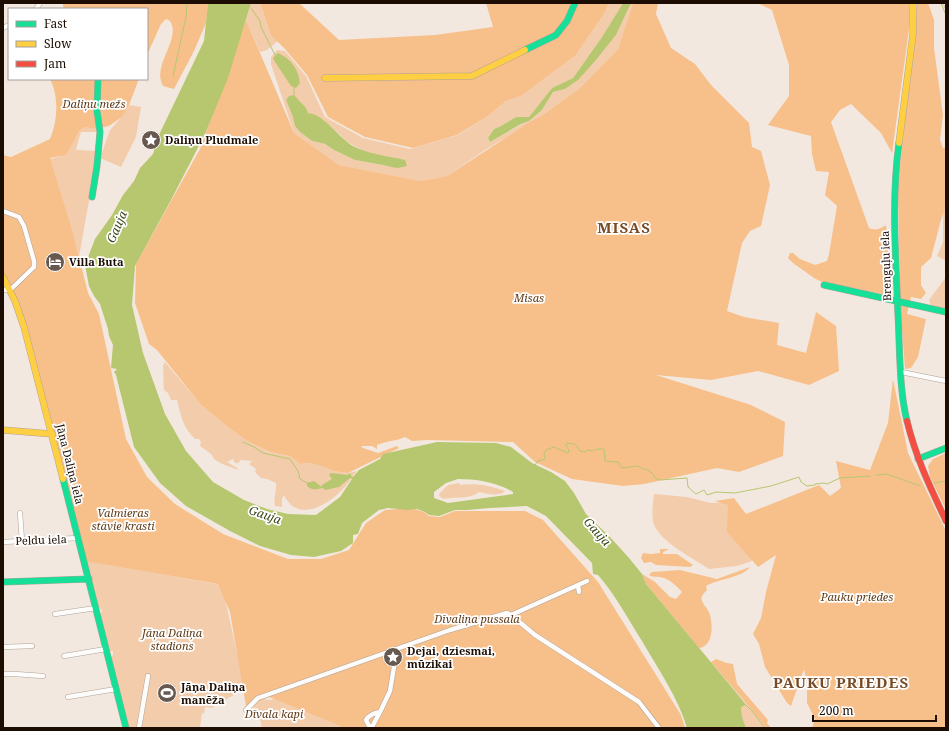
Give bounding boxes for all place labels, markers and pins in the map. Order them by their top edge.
place icon: Daliņu Pludmale [140,129,162,151]
place label: Daliņu Pludmale [165,132,258,147]
hotel icon: Villa Buta [44,251,66,273]
place label: Villa Buta [69,254,124,269]
place label: Dejai, dziesmai, mūzikai [407,643,495,671]
place icon: Dejai, dziesmai, mūzikai [382,646,404,668]
place label: Jāņa Daliņa manēža [180,679,246,707]
sports icon: Jāņa Daliņa manēža [156,682,178,704]

